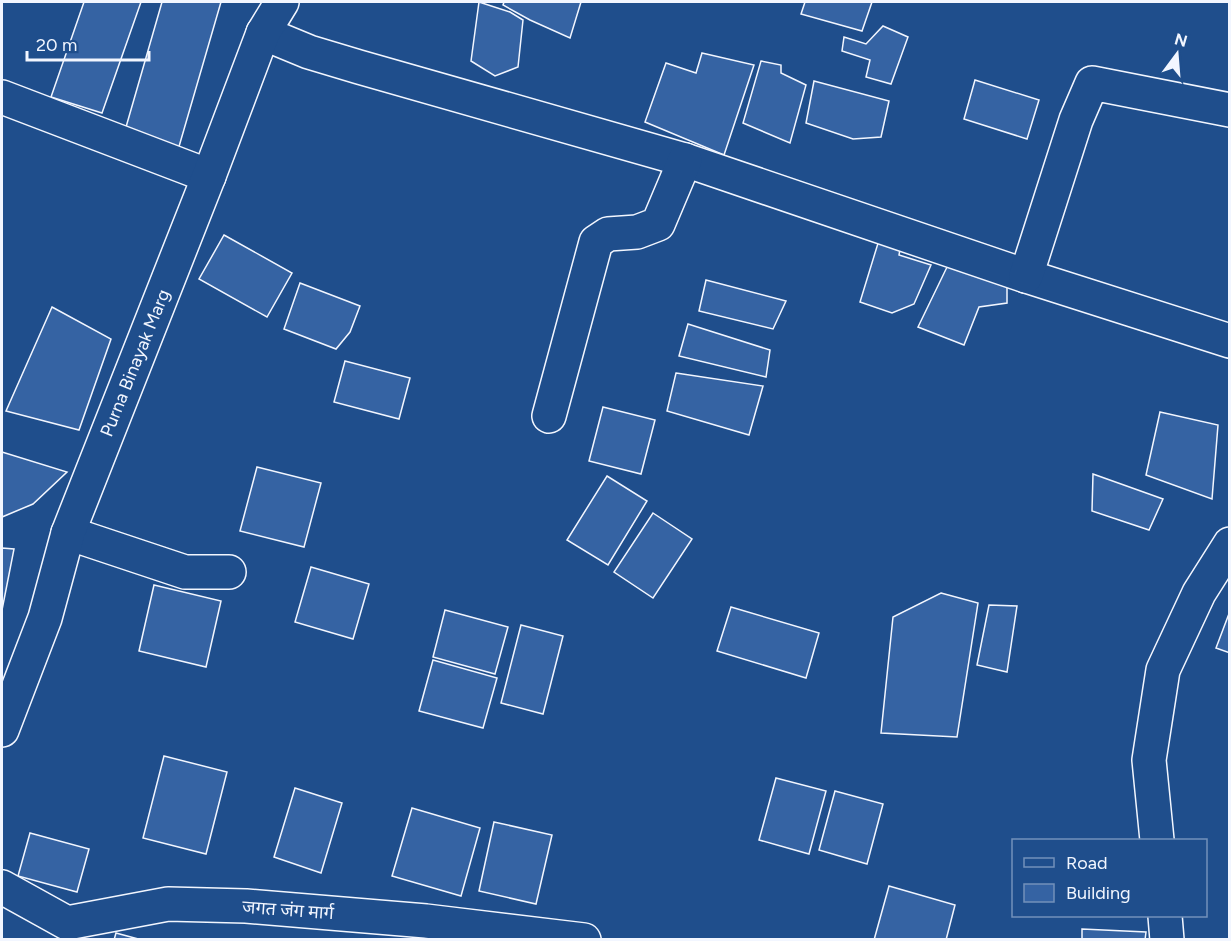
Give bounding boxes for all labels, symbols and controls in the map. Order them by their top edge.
scale bar [27,24,148,62]
north arrow [1147,24,1207,84]
text: N [1172,29,1190,51]
text: 20 m [36,34,77,56]
street label: Purna Binayak Marg [95,286,175,440]
legend [1012,839,1207,917]
text: Road [1066,852,1107,874]
text: Building [1066,882,1131,904]
street label: जगत जंग मार्ग [241,896,335,924]

